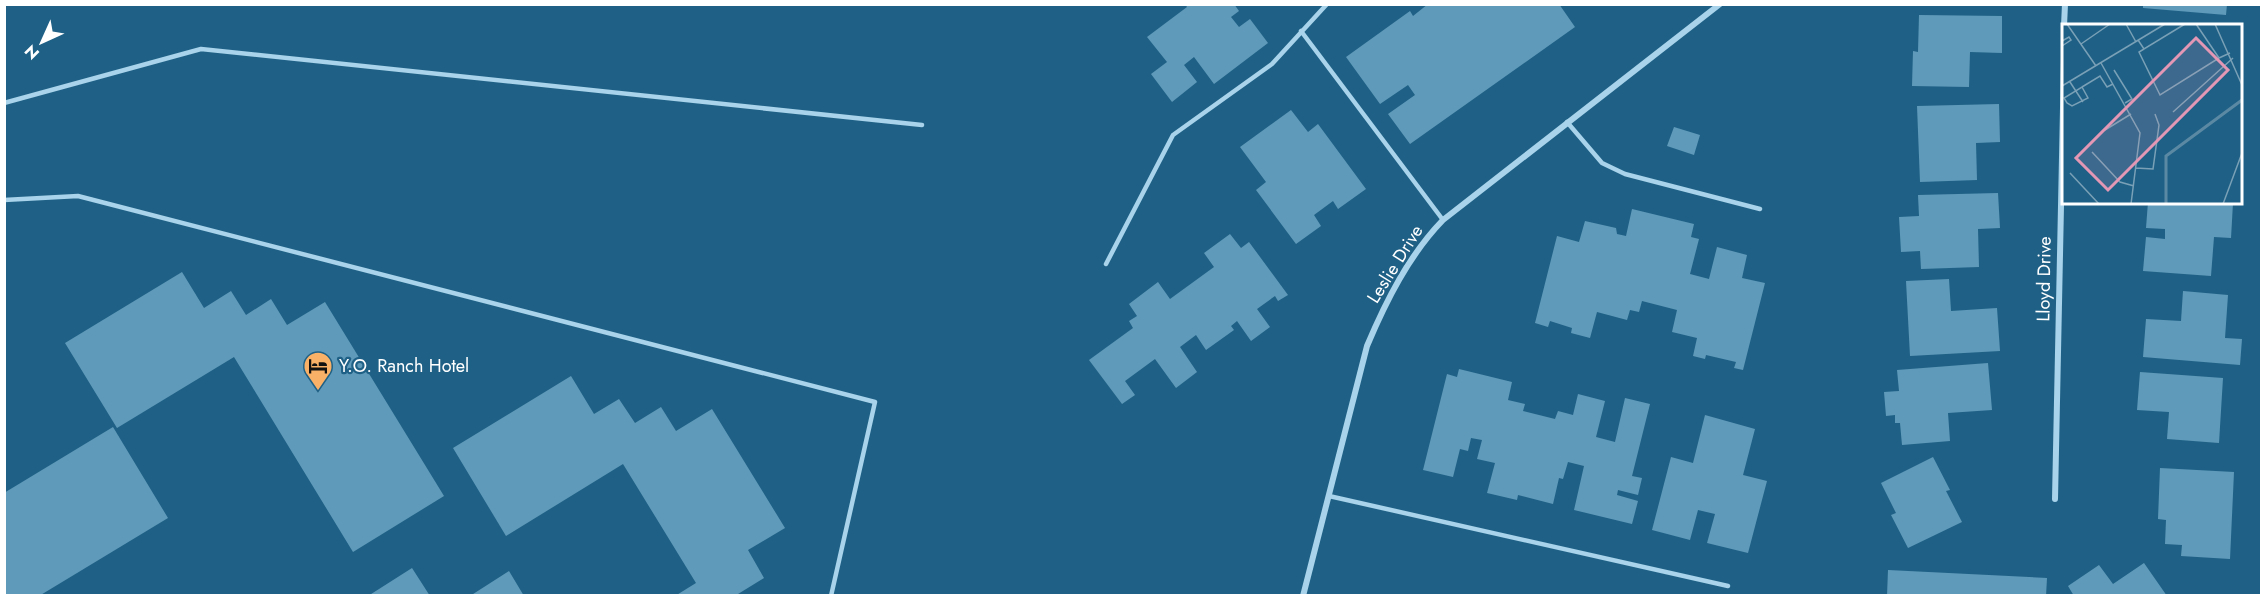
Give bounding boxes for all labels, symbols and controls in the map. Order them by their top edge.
north arrow [12,12,72,72]
inset map [2062,24,2242,204]
text: N [19,40,44,65]
street label: Leslie Drive [1361,220,1429,308]
street label: Lloyd Drive [2030,236,2058,322]
hotel icon: Y.O. Ranch Hotel [302,350,334,392]
place label: Y.O. Ranch Hotel [339,353,469,379]

